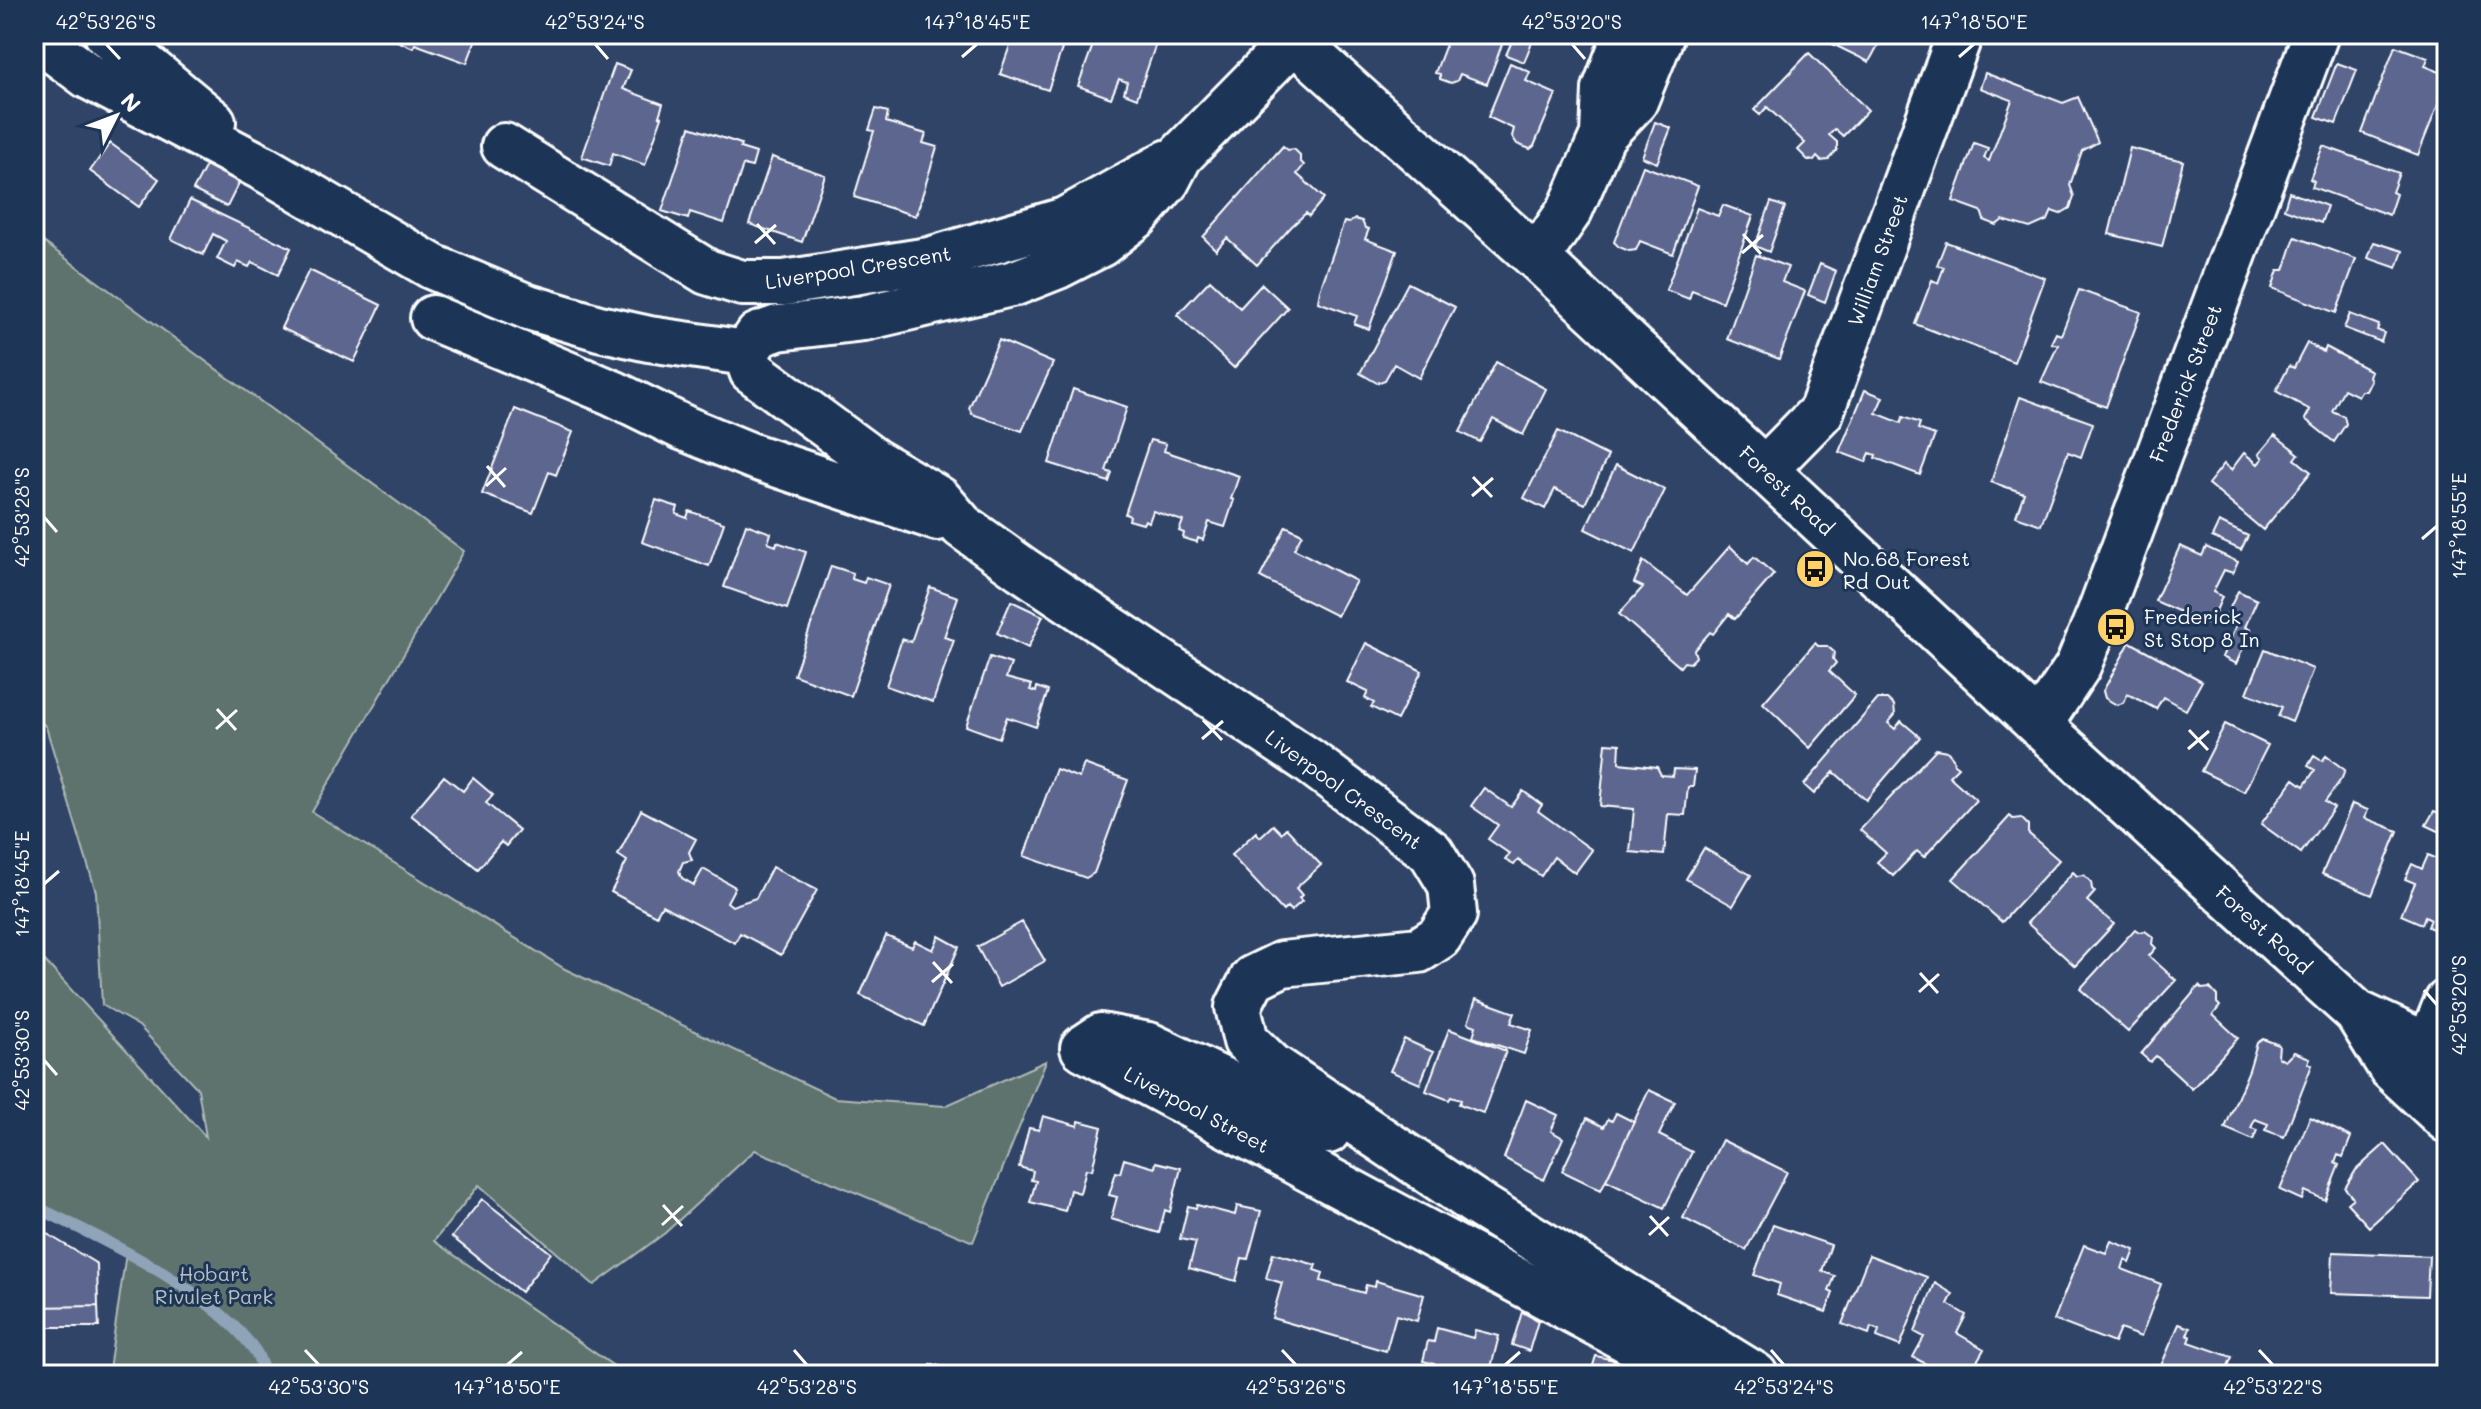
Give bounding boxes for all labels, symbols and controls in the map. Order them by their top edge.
text: 42°53'26"S [56,8,156,34]
text: 42°53'24"S [545,8,645,34]
text: 147°18'45"E [924,8,1030,34]
text: 42°53'20"S [1522,8,1622,34]
text: 147°18'50"E [1920,8,2028,34]
north arrow [76,76,156,156]
text: N [115,86,148,118]
street label: William Street [1841,191,1913,329]
street label: Liverpool Crescent [763,239,953,295]
street label: Frederick Street [2143,300,2227,466]
street label: Forest Road [1734,440,1840,540]
text: 42°53'28"S [8,467,34,567]
text: 147°18'55"E [2445,473,2471,579]
place label: No.68 Forest Rd Out [1843,545,1970,594]
bus stop icon: No.68 Forest Rd Out [1794,548,1836,590]
place label: Frederick St Stop 8 In [2144,603,2259,652]
bus stop icon: Frederick St Stop 8 In [2095,606,2137,648]
street label: Liverpool Crescent [1260,723,1428,855]
text: 147°18'45"E [8,831,34,937]
street label: Forest Road [2211,879,2317,979]
text: 42°53'20"S [2445,955,2471,1055]
text: 42°53'30"S [8,1010,34,1110]
street label: Liverpool Street [1120,1060,1274,1158]
park label: Hobart Rivulet Park [155,1260,273,1309]
text: 42°53'30"S [269,1373,369,1399]
text: 147°18'50"E [453,1373,561,1399]
text: 42°53'28"S [757,1373,857,1399]
text: 42°53'26"S [1246,1373,1346,1399]
text: 147°18'55"E [1452,1373,1558,1399]
text: 42°53'24"S [1734,1373,1834,1399]
text: 42°53'22"S [2224,1373,2322,1399]

